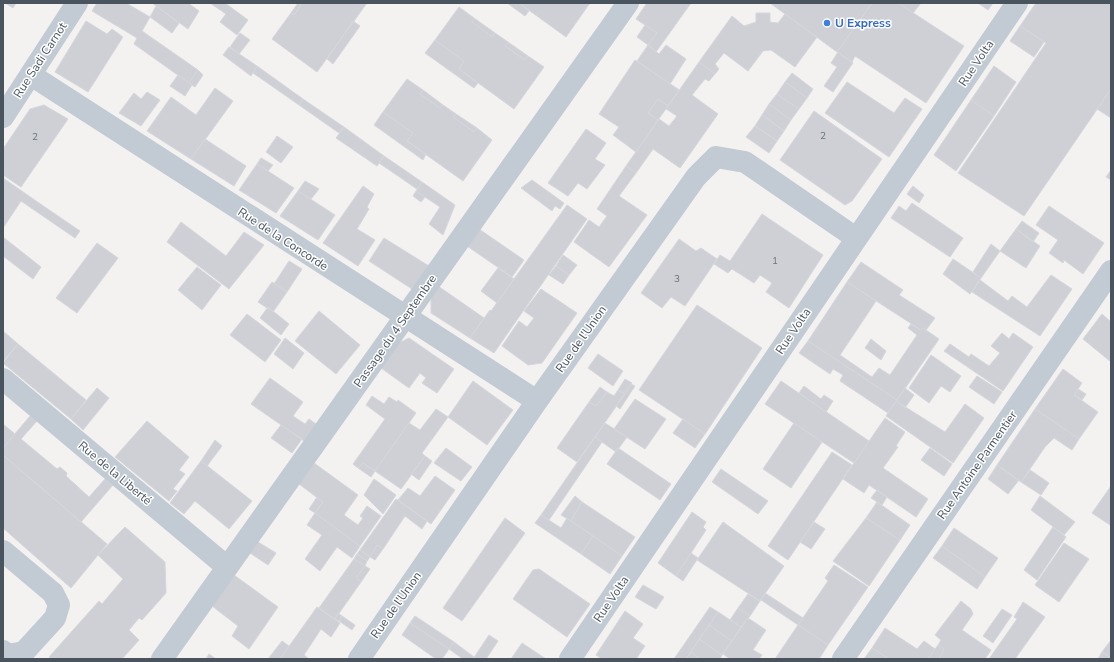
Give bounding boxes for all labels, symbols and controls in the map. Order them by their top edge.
place label: U Express [835,15,891,31]
street label: Rue Sadi Carnot [10,18,71,101]
marker: U Express [822,18,832,28]
street label: Rue Volta [955,37,997,89]
house number: 2 [820,129,826,143]
house number: 2 [32,130,38,144]
street label: Rue de la Concorde [235,204,331,274]
house number: 1 [772,254,778,268]
street label: Passage du 4 Septembre [350,271,440,391]
house number: 3 [674,272,680,286]
street label: Rue de l'Union [552,302,610,376]
street label: Rue Volta [772,305,814,357]
street label: Rue Antoine Parmentier [934,407,1021,522]
street label: Rue de la Liberté [75,437,155,509]
street label: Rue de l'Union [367,568,425,642]
street label: Rue Volta [590,573,632,625]

